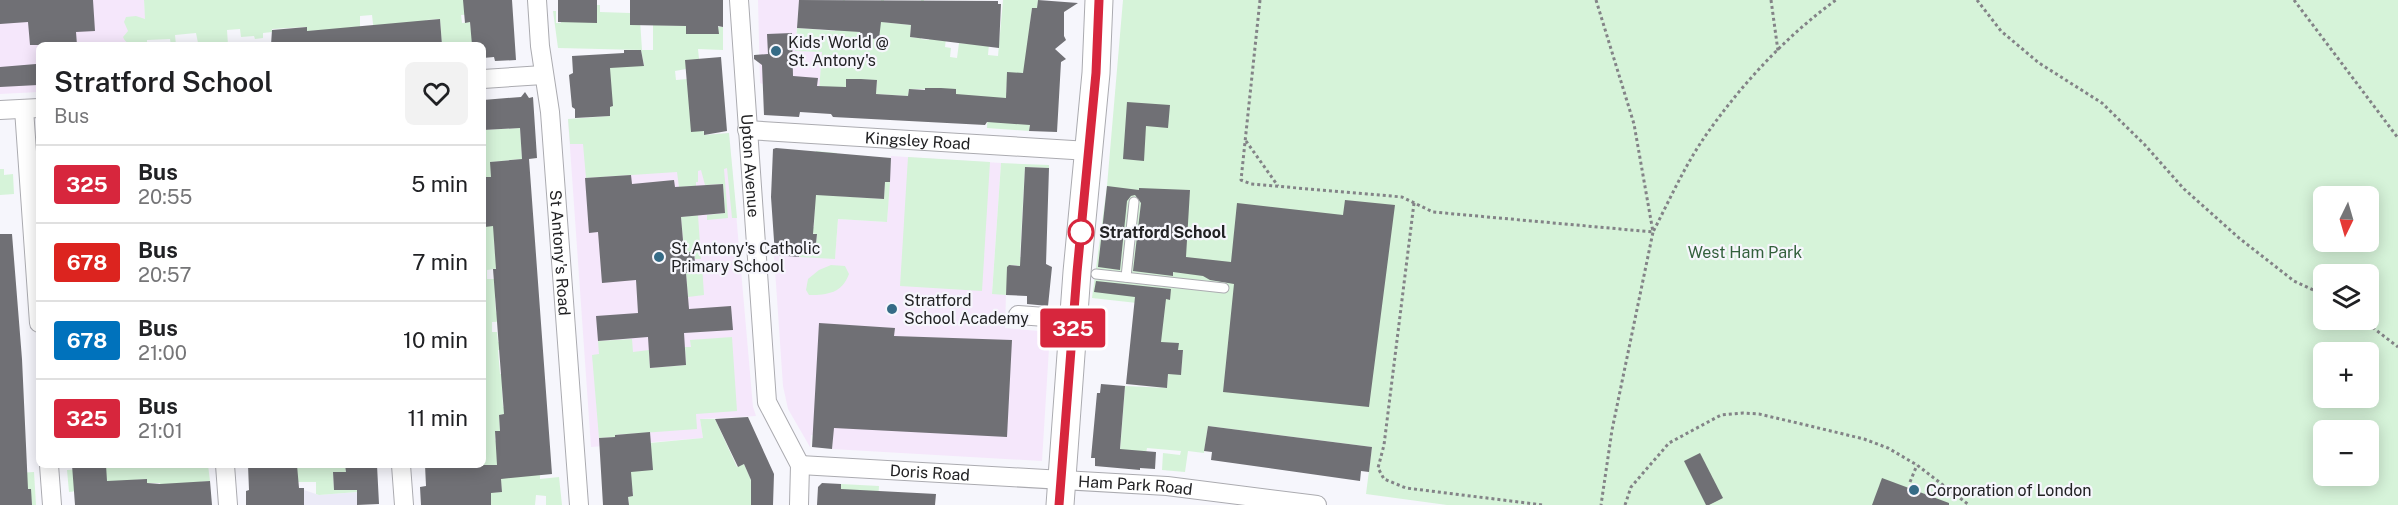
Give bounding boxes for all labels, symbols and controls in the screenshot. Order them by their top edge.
place label: Kids' World @ St. Antony's [788,33,889,70]
marker: Kids' World @ St. Antony's [769,44,783,58]
button: heart [405,62,468,125]
text: Stratford School [54,65,273,98]
text: Bus [54,104,89,128]
street label: Upton Avenue [737,113,763,218]
street label: Kingsley Road [864,128,971,154]
text: Bus [138,159,178,185]
text: 5 min [411,171,468,197]
text: 325 [66,172,108,197]
text: 20:55 [138,185,192,209]
north arrow [2313,186,2379,252]
map controls [2313,186,2379,486]
street label: St Antony's Road [546,189,574,316]
marker: Stratford School [1068,219,1094,245]
place label: Stratford School [1099,223,1226,242]
text: Bus [138,237,178,263]
place label: St Antony's Catholic Primary School [671,239,821,276]
park label: West Ham Park [1688,243,1802,262]
text: 7 min [412,249,468,275]
text: 678 [67,250,107,275]
marker: St Antony's Catholic Primary School [652,250,666,264]
text: 20:57 [138,263,192,287]
button: layers [2313,264,2379,330]
place label: Stratford School Academy [904,291,1029,328]
marker: Stratford School Academy [885,302,899,316]
line badge: 325 [1038,308,1108,348]
text: Bus [138,315,178,341]
text: 325 [1052,316,1094,341]
text: 10 min [403,327,468,353]
text: 678 [67,328,107,353]
text: 21:00 [138,341,187,365]
button: + [2313,342,2379,408]
text: Bus [138,393,178,419]
text: 11 min [407,405,468,431]
text: 325 [66,406,108,431]
text: 21:01 [138,419,183,443]
button: − [2313,420,2379,486]
street label: Doris Road [889,461,970,485]
street label: Ham Park Road [1078,472,1194,499]
place label: Corporation of London [1926,481,2091,500]
marker: Corporation of London [1907,483,1921,497]

